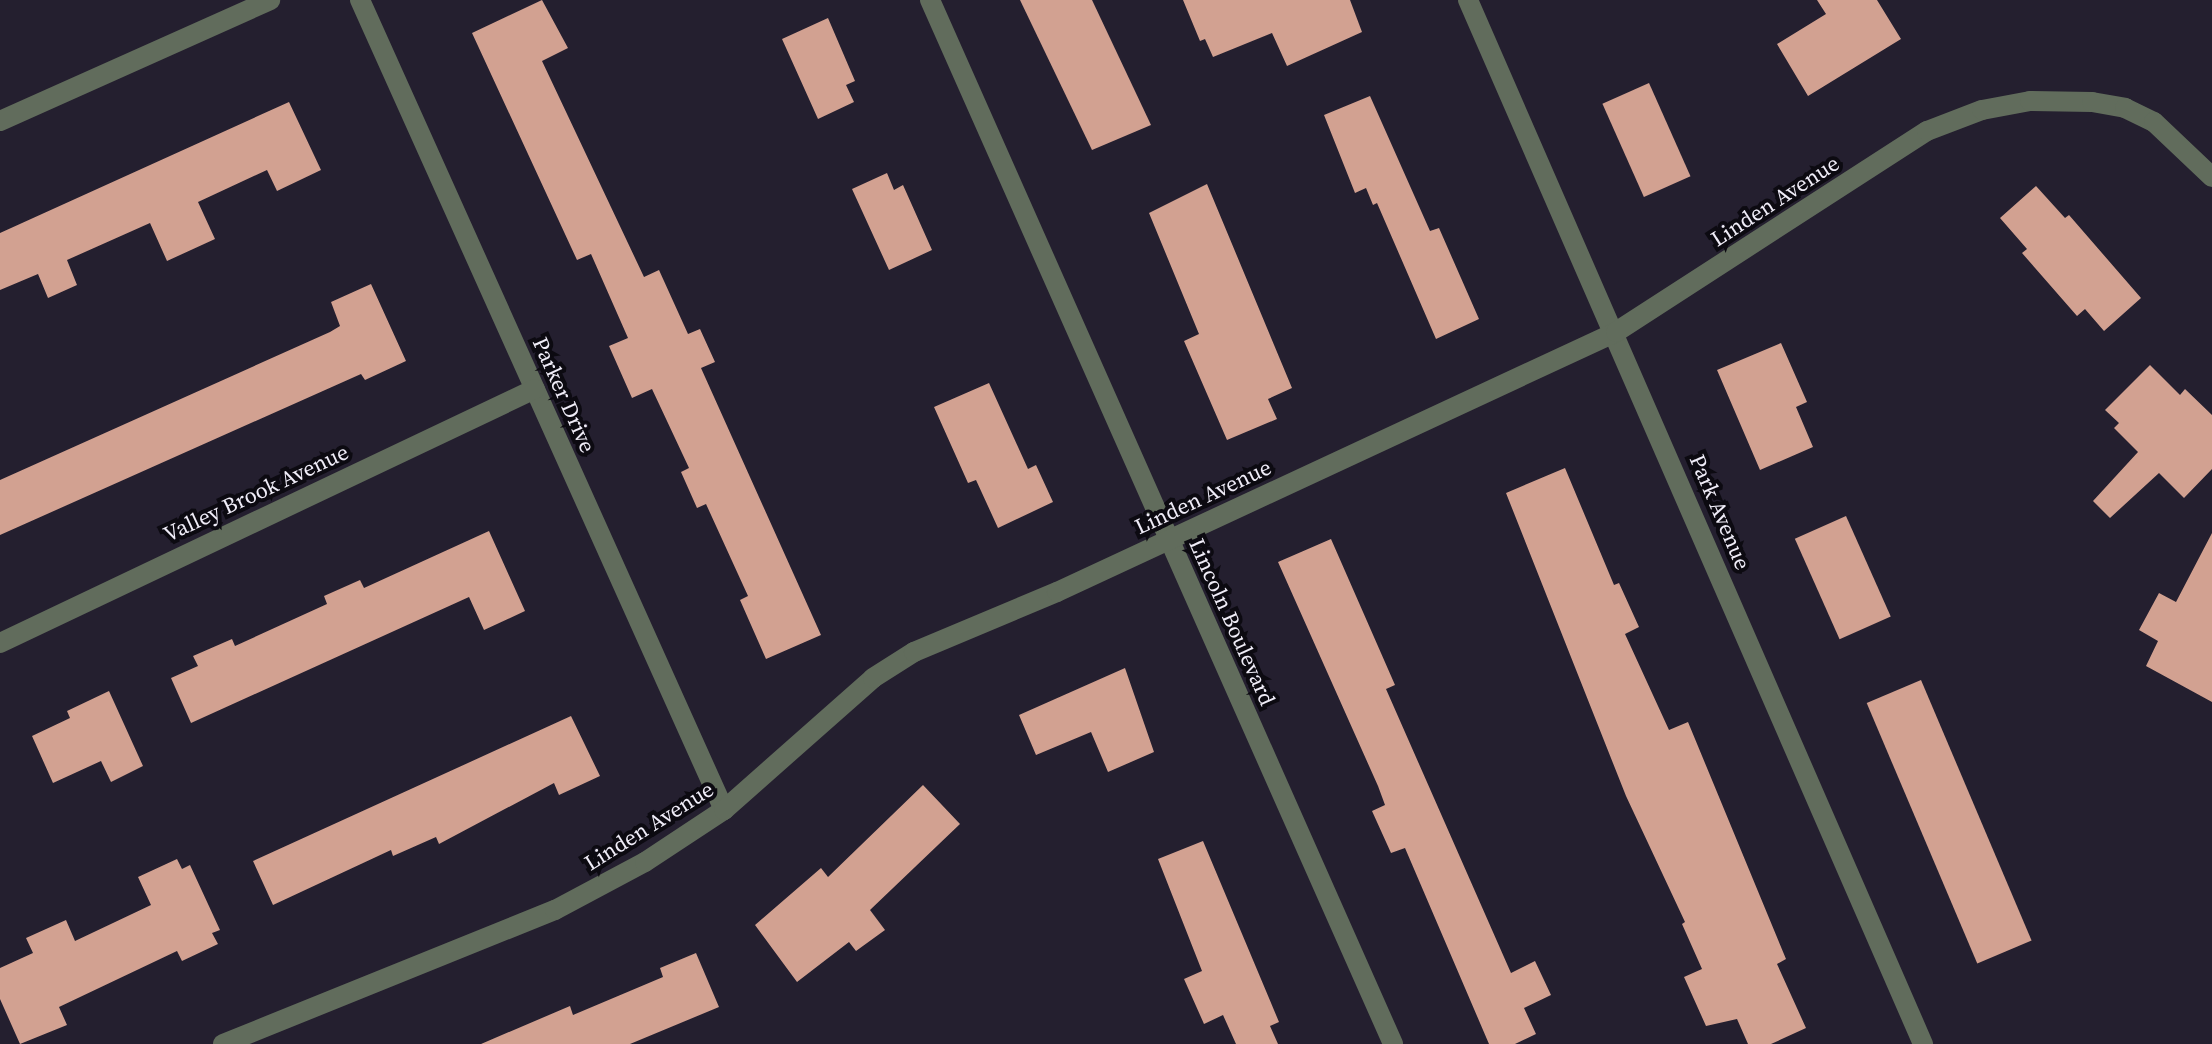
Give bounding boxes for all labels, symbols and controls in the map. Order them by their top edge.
street label: Linden Avenue [1706,150,1844,252]
street label: Parker Drive [527,333,601,457]
street label: Valley Brook Avenue [159,439,353,547]
street label: Park Avenue [1684,450,1756,574]
street label: Linden Avenue [1131,454,1275,540]
street label: Lincoln Boulevard [1183,534,1281,710]
street label: Linden Avenue [580,776,718,876]

